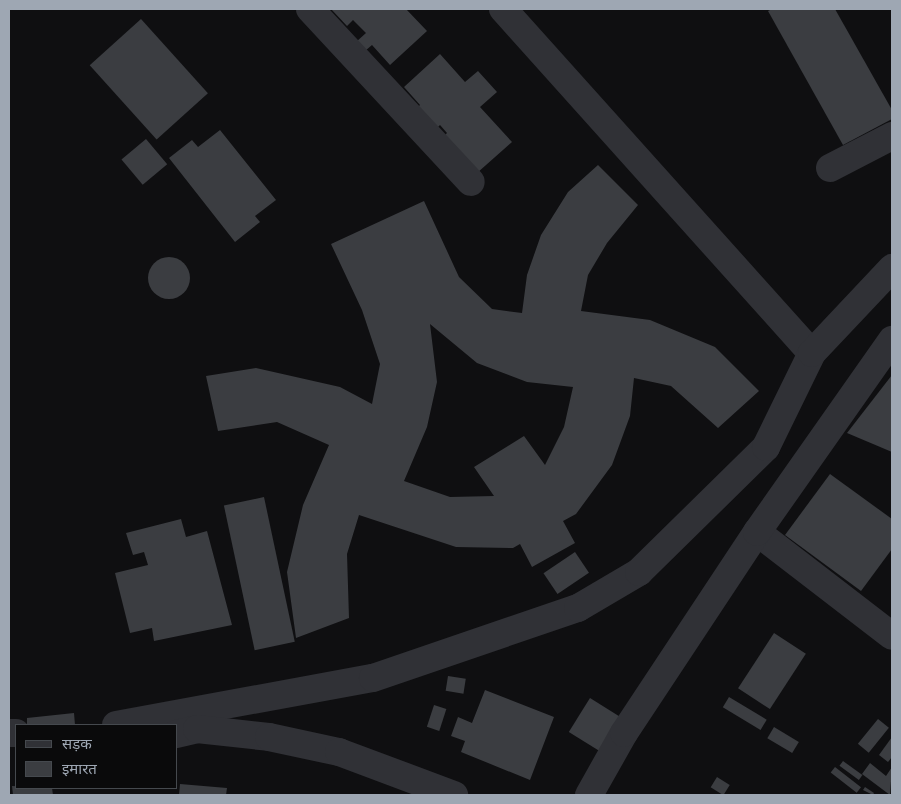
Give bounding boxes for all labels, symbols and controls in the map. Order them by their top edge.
legend [15,724,178,789]
text: सड़क [62,733,92,753]
text: इमारत [62,758,97,778]

